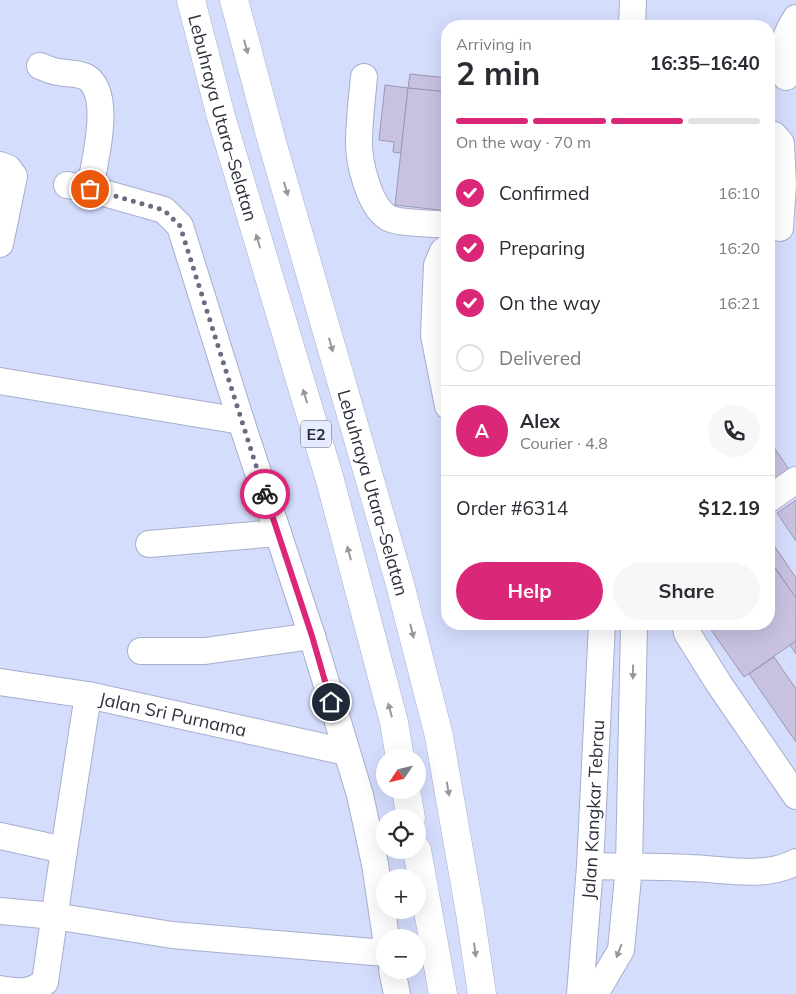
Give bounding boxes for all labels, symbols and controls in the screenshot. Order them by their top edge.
street label: Lebuhraya Utara–Selatan [184,12,263,224]
text: Arriving in [456,34,532,54]
one-way arrow [243,40,251,55]
text: 16:35–16:40 [650,51,760,75]
text: 2 min [456,53,540,93]
text: On the way · 70 m [456,132,591,152]
pin [69,168,111,210]
icon: bag [76,175,104,203]
icon: check [456,179,484,207]
text: Confirmed [499,181,590,205]
one-way arrow [282,182,290,197]
text: 16:10 [718,183,760,203]
one-way arrow [254,233,262,248]
icon: check [456,234,484,262]
text: Preparing [499,236,585,260]
text: 16:20 [718,238,760,258]
icon: check [456,289,484,317]
text: On the way [499,291,601,315]
text: 16:21 [718,293,760,313]
one-way arrow [327,338,335,353]
text: Delivered [499,346,581,370]
street label: Lebuhraya Utara–Selatan [333,387,414,598]
one-way arrow [300,389,308,404]
button: phone [708,405,760,457]
text: Alex [520,409,560,433]
text: A [475,419,489,443]
road number: E2 [301,420,331,448]
text: Courier · 4.8 [520,433,608,453]
courier [240,469,290,519]
icon: bike [251,480,279,508]
text: Order #6314 [456,496,568,520]
text: $12.19 [698,496,760,520]
one-way arrow [345,545,353,560]
button: Help [456,562,603,620]
button: Share [613,562,760,620]
one-way arrow [408,624,416,639]
one-way arrow [628,665,636,681]
pin [310,681,352,723]
street label: Jalan Sri Purnama [97,686,249,741]
icon: home [317,688,345,716]
one-way arrow [386,702,394,717]
street label: Jalan Kangkar Tebrau [576,719,609,900]
north arrow [376,749,426,799]
map controls [376,749,426,979]
one-way arrow [445,782,453,798]
button: locate [376,809,426,859]
button: + [376,869,426,919]
button: − [376,929,426,979]
one-way arrow [472,942,480,958]
one-way arrow [615,944,623,959]

